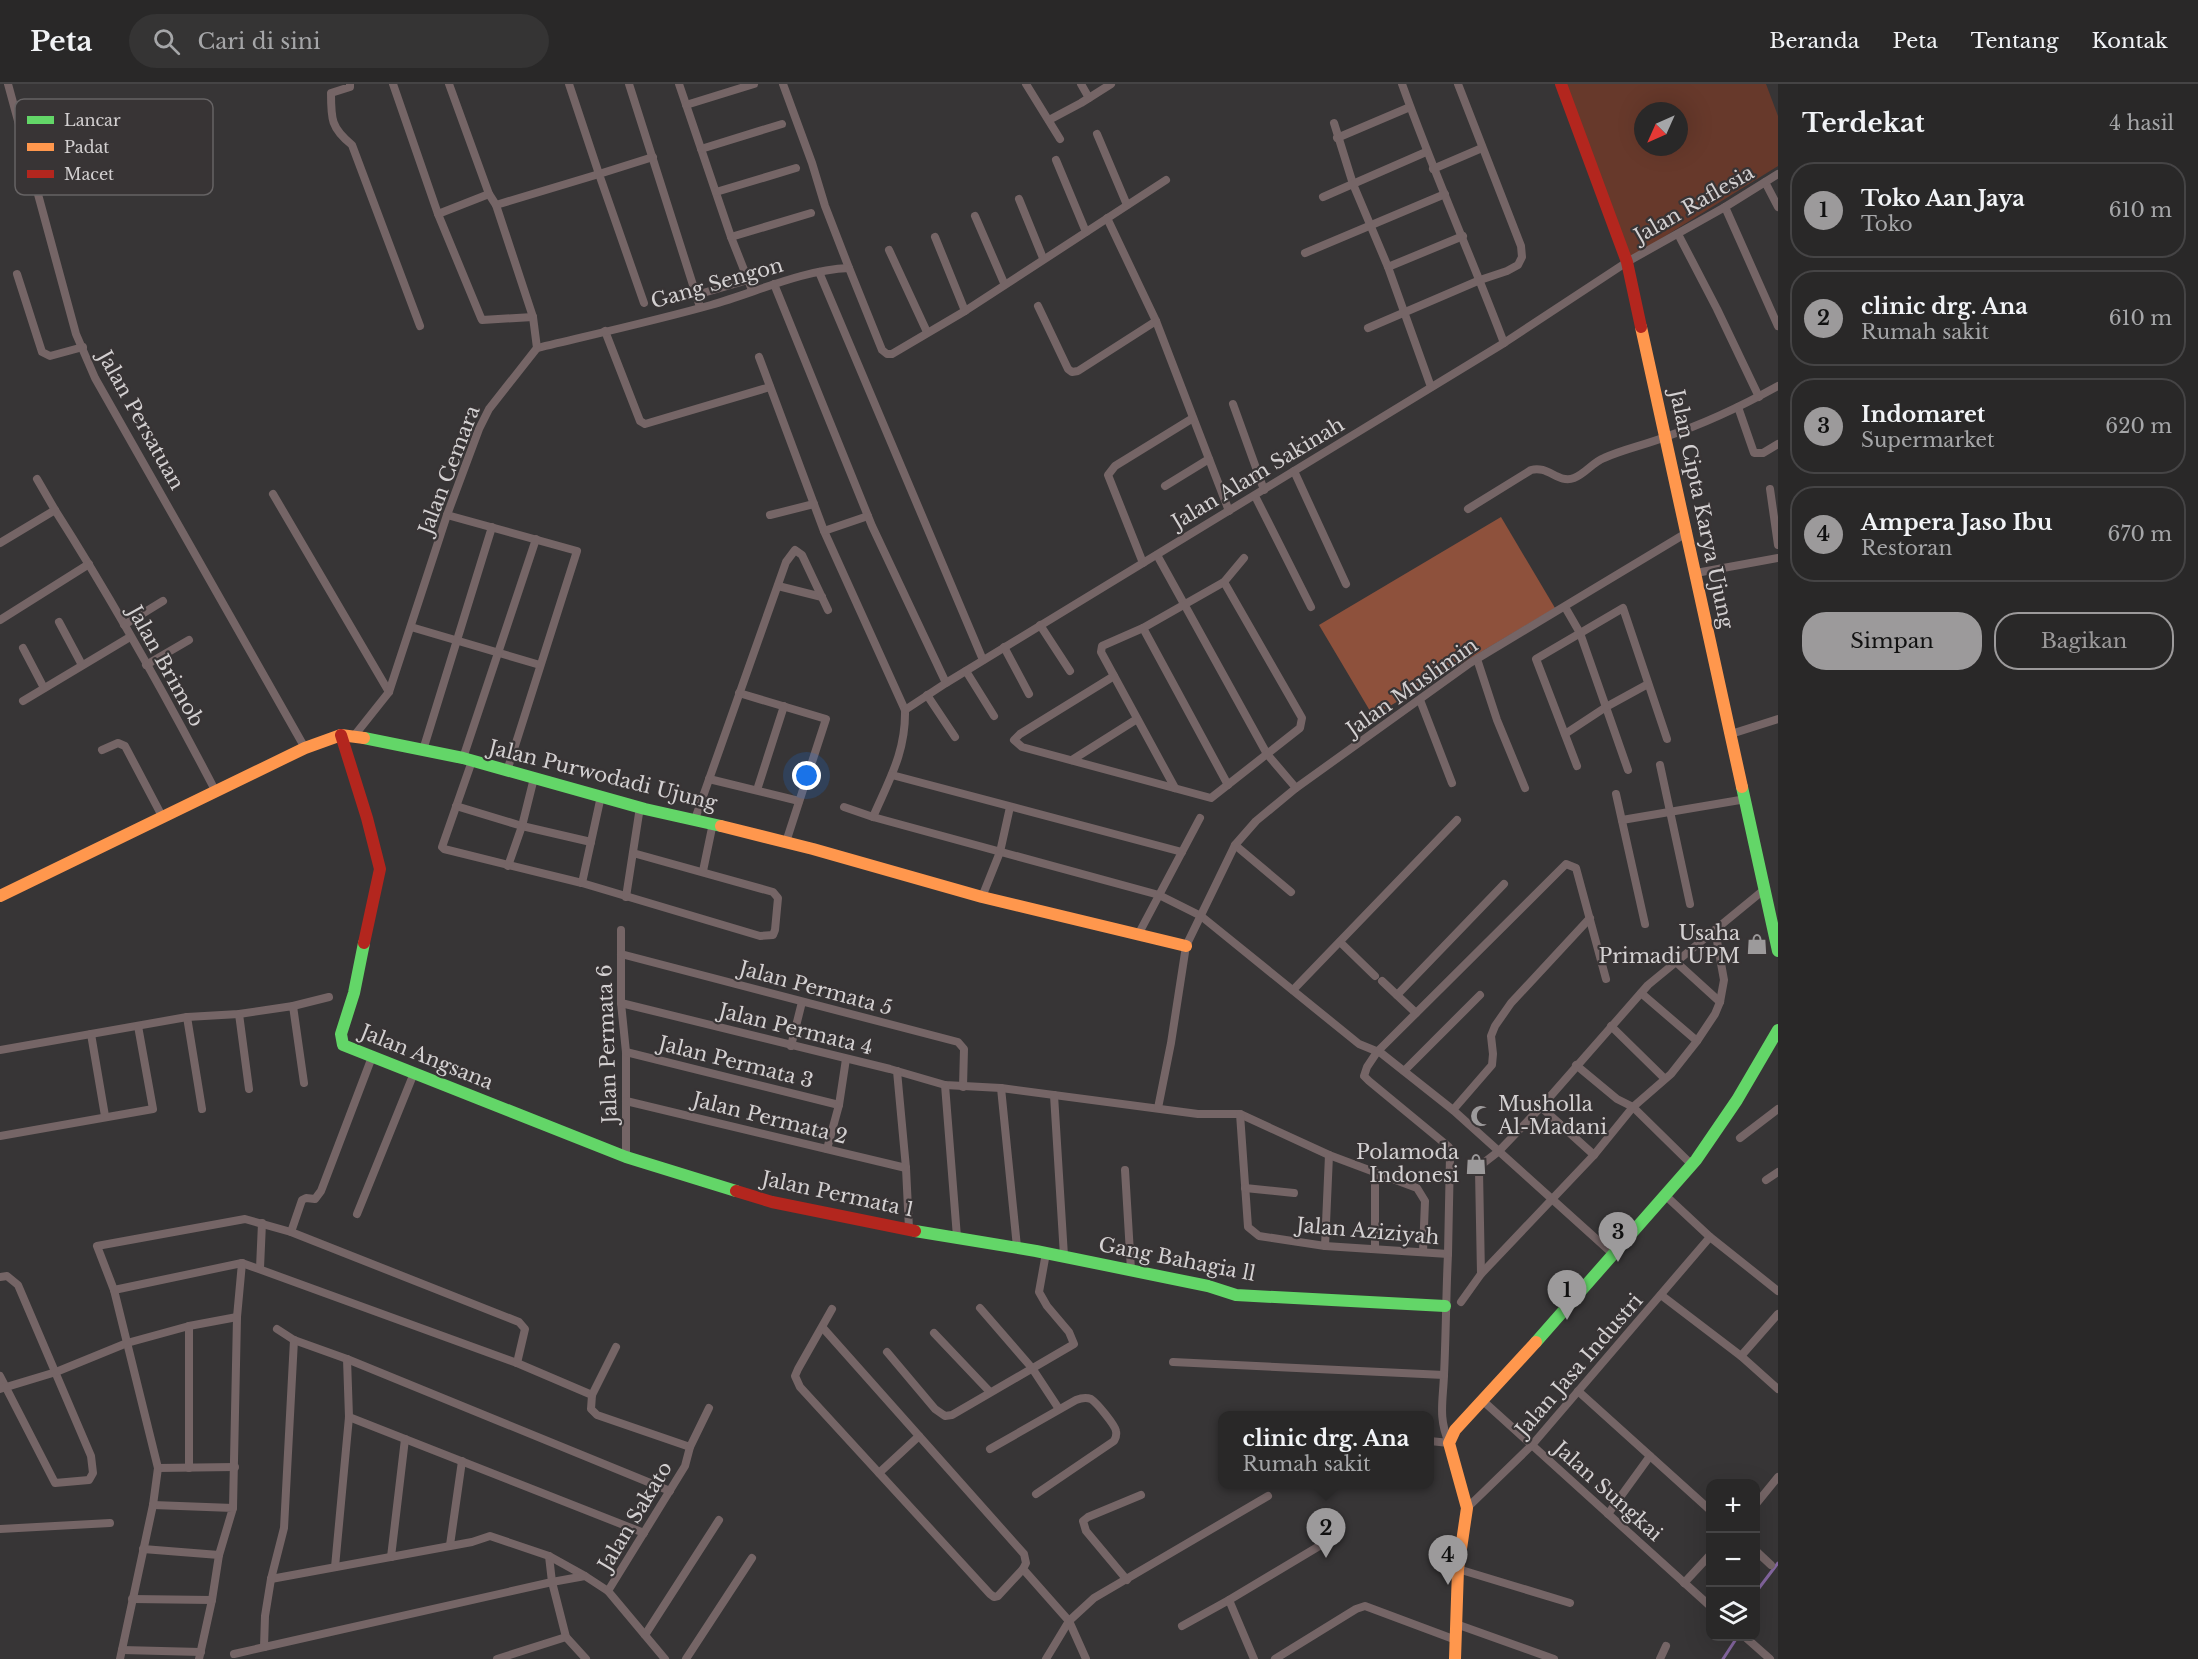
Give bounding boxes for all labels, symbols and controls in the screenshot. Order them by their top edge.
search box [129,14,549,68]
text: Peta [30,24,93,59]
icon: search [150,25,183,58]
text: Cari di sini [198,28,320,55]
text: Beranda [1769,28,1859,54]
text: Peta [1892,28,1938,54]
text: Tentang [1971,28,2059,54]
text: Kontak [2092,28,2168,54]
legend [15,99,213,195]
north arrow [1634,102,1688,156]
text: Terdekat [1802,107,1925,139]
text: Lancar [64,110,121,130]
text: 4 hasil [2109,111,2174,135]
text: Padat [64,137,109,157]
street label: Jalan Raflesia [1627,160,1759,249]
text: Macet [64,164,114,184]
text: Toko Aan Jaya [1861,185,2025,212]
text: 1 [1819,198,1828,222]
text: 610 m [2109,198,2172,222]
text: Toko [1861,212,1913,236]
street label: Gang Sengon [648,253,786,313]
text: clinic drg. Ana [1861,293,2028,320]
text: 2 [1817,306,1830,330]
text: 610 m [2109,306,2172,330]
text: Rumah sakit [1861,320,1989,344]
street label: Jalan Persatuan [91,344,189,494]
street label: Jalan Cipta Karya Ujung [1664,384,1739,632]
street label: Jalan Cemara [412,401,485,541]
text: Indomaret [1861,401,1985,428]
street label: Jalan Alam Sakinah [1165,412,1349,535]
text: 3 [1817,414,1830,438]
text: 620 m [2105,414,2172,438]
text: Supermarket [1861,428,1995,452]
text: Ampera Jaso Ibu [1861,509,2052,536]
text: 4 [1817,522,1830,546]
text: 670 m [2108,522,2172,546]
text: Restoran [1861,536,1952,560]
street label: Jalan Brimob [121,599,209,731]
button: Simpan [1802,612,1982,670]
button: Bagikan [1994,612,2174,670]
street label: Jalan Muslimin [1339,633,1482,743]
street label: Jalan Purwodadi Ujung [483,734,721,815]
your location [792,761,821,790]
place label: Usaha Primadi UPM [1599,921,1741,968]
shop icon: Usaha Primadi UPM [1745,932,1769,956]
street label: Jalan Permata 5 [734,955,895,1020]
street label: Jalan Permata 6 [592,964,622,1127]
street label: Jalan Permata 4 [714,998,876,1060]
street label: Jalan Angsana [354,1018,498,1095]
street label: Jalan Permata 3 [653,1030,816,1093]
street label: Jalan Permata 2 [687,1086,850,1149]
place label: Musholla Al-Madani [1497,1092,1607,1139]
mosque icon: Musholla Al-Madani [1469,1104,1493,1128]
place label: Polamoda Indonesi [1356,1140,1460,1187]
shop icon: Polamoda Indonesi [1464,1152,1488,1176]
street label: Jalan Permata 1 [757,1166,916,1222]
pin: 3 [1598,1212,1638,1262]
street label: Jalan Aziziyah [1293,1213,1441,1249]
street label: Gang Bahagia ll [1096,1232,1258,1286]
pin: 1 [1548,1270,1586,1320]
street label: Jalan Jasa Industri [1508,1289,1648,1444]
popup [1218,1411,1434,1489]
text: clinic drg. Ana [1243,1425,1409,1452]
street label: Jalan Sungkai [1547,1434,1667,1546]
text: Rumah sakit [1243,1452,1371,1476]
street label: Jalan Sakato [591,1457,677,1578]
map controls [1706,1479,1760,1641]
button: + [1706,1479,1760,1533]
pin: 2 [1306,1508,1346,1558]
button: − [1706,1533,1760,1587]
pin: 4 [1428,1536,1468,1585]
button: layers [1706,1587,1760,1641]

